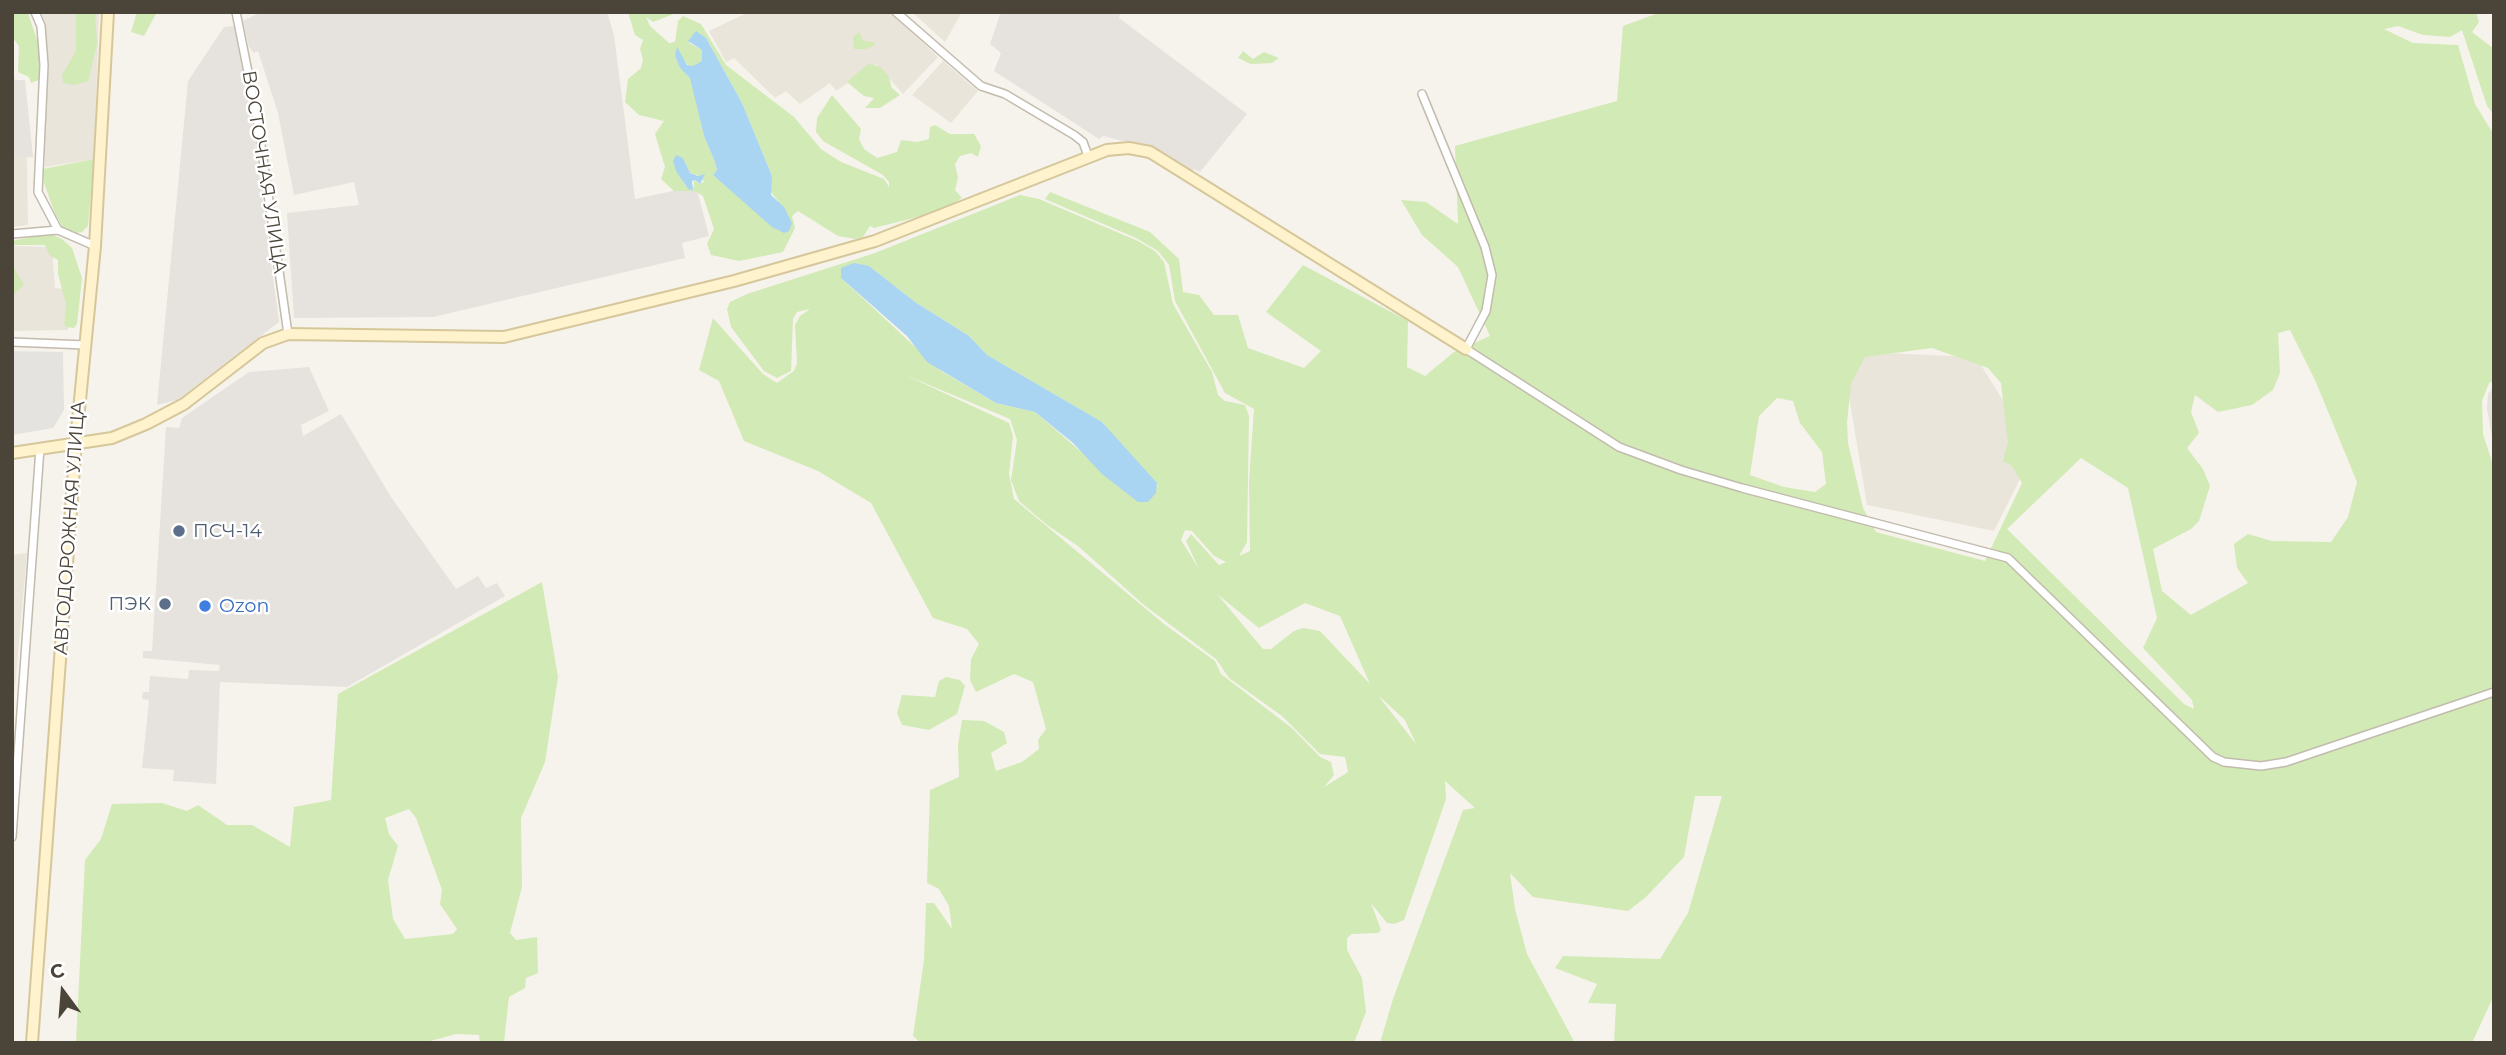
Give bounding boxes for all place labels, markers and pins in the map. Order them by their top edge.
place label: ПСЧ-14 [193,520,262,542]
marker: ПСЧ-14 [171,523,187,539]
place label: ПЭК [109,593,151,615]
place label: Ozon [219,595,269,617]
marker: ПЭК [157,596,173,612]
marker: Ozon [197,598,213,614]

